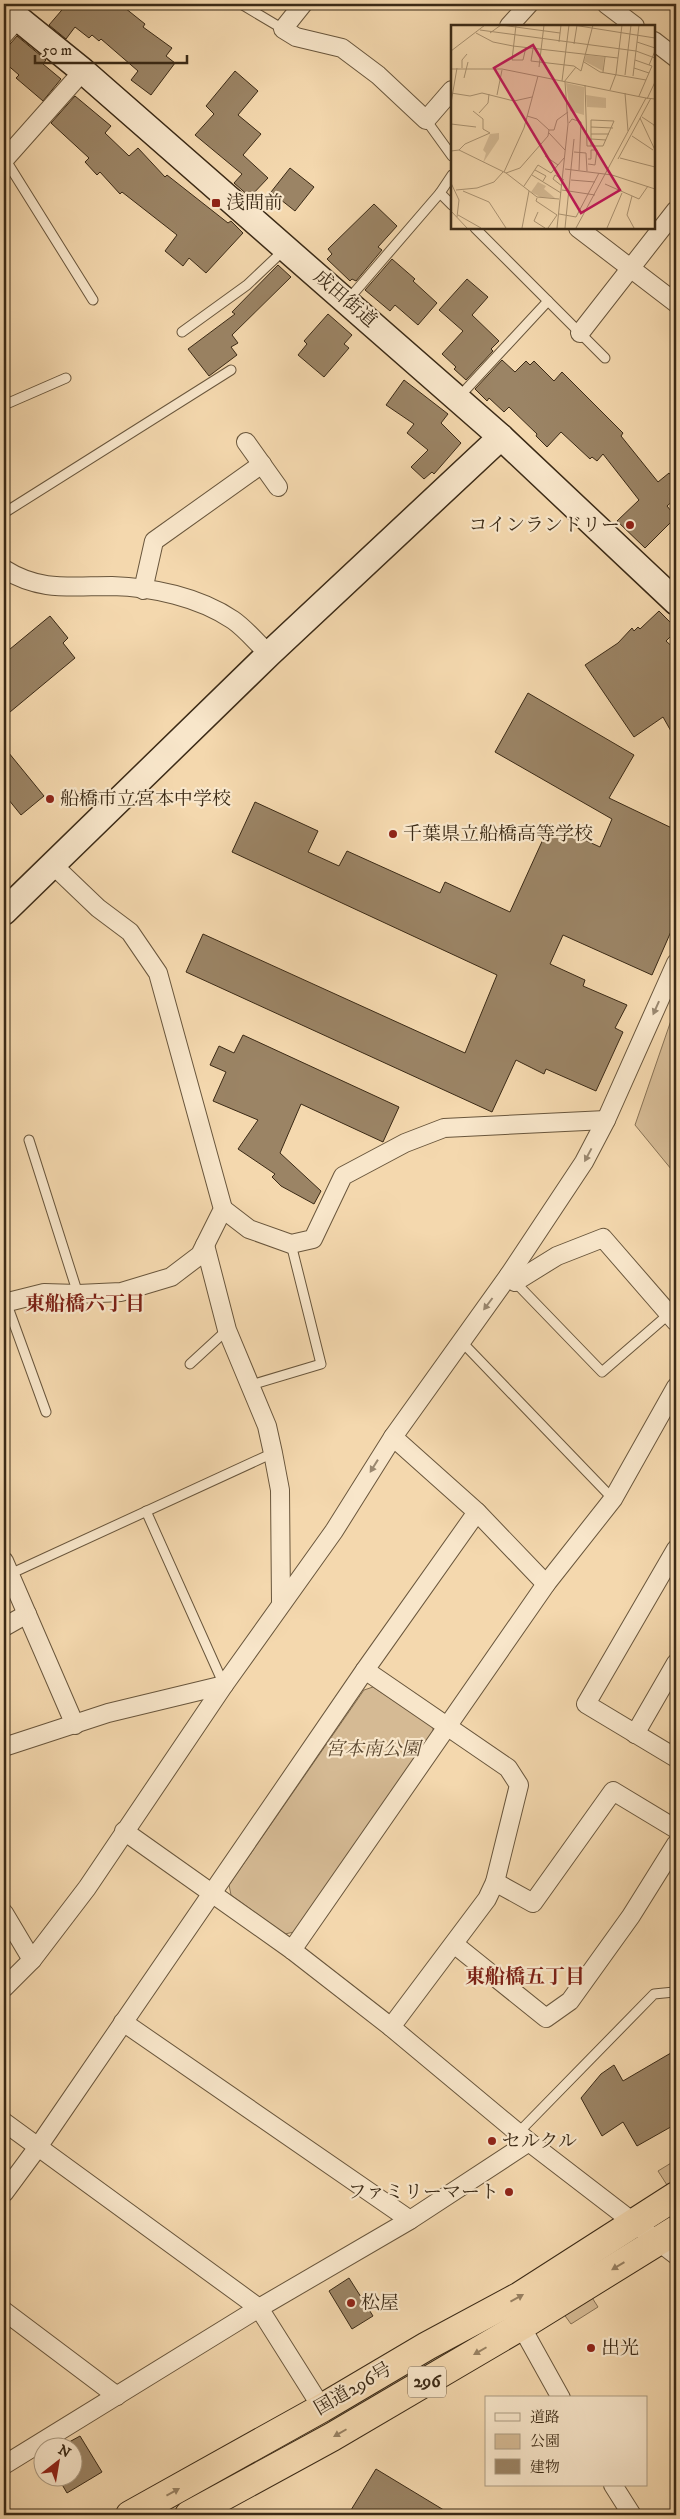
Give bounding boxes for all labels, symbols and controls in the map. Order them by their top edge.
inset map [451,25,655,229]
scale bar [35,32,188,64]
text: 50 m [42,41,72,60]
place label: 浅間前 [226,192,283,215]
marker: 浅間前 [210,197,222,209]
street label: 成田街道 [309,265,381,333]
place label: コインランドリー [469,514,620,537]
marker: コインランドリー [624,519,636,531]
place label: 船橋市立宮本中学校 [60,788,231,811]
marker: 船橋市立宮本中学校 [44,793,56,805]
place label: 千葉県立船橋高等学校 [403,823,593,846]
marker: 千葉県立船橋高等学校 [387,828,399,840]
one-way arrow [652,1001,660,1015]
one-way arrow [584,1148,592,1162]
district label: 東船橋六丁目 [25,1292,145,1317]
one-way arrow [483,1298,493,1311]
one-way arrow [370,1460,379,1473]
park label: 宮本南公園 [325,1738,423,1761]
district label: 東船橋五丁目 [465,1965,585,1990]
place label: セルクル [502,2130,577,2153]
marker: セルクル [486,2135,498,2147]
place label: ファミリーマート [347,2181,499,2204]
marker: ファミリーマート [503,2186,515,2198]
one-way arrow [612,2262,625,2271]
place label: 松屋 [361,2292,399,2315]
one-way arrow [509,2294,524,2302]
marker: 松屋 [345,2297,357,2309]
place label: 出光 [601,2337,639,2360]
marker: 出光 [585,2342,597,2354]
one-way arrow [473,2346,486,2355]
street label: 国道296号 [310,2358,396,2420]
road number: 296 [408,2366,446,2398]
legend [485,2396,648,2486]
text: 道路 [530,2408,560,2427]
one-way arrow [333,2428,346,2437]
text: 公園 [530,2432,560,2451]
north arrow [32,2436,82,2486]
text: N [55,2441,74,2463]
text: 建物 [530,2458,560,2477]
one-way arrow [165,2488,180,2496]

